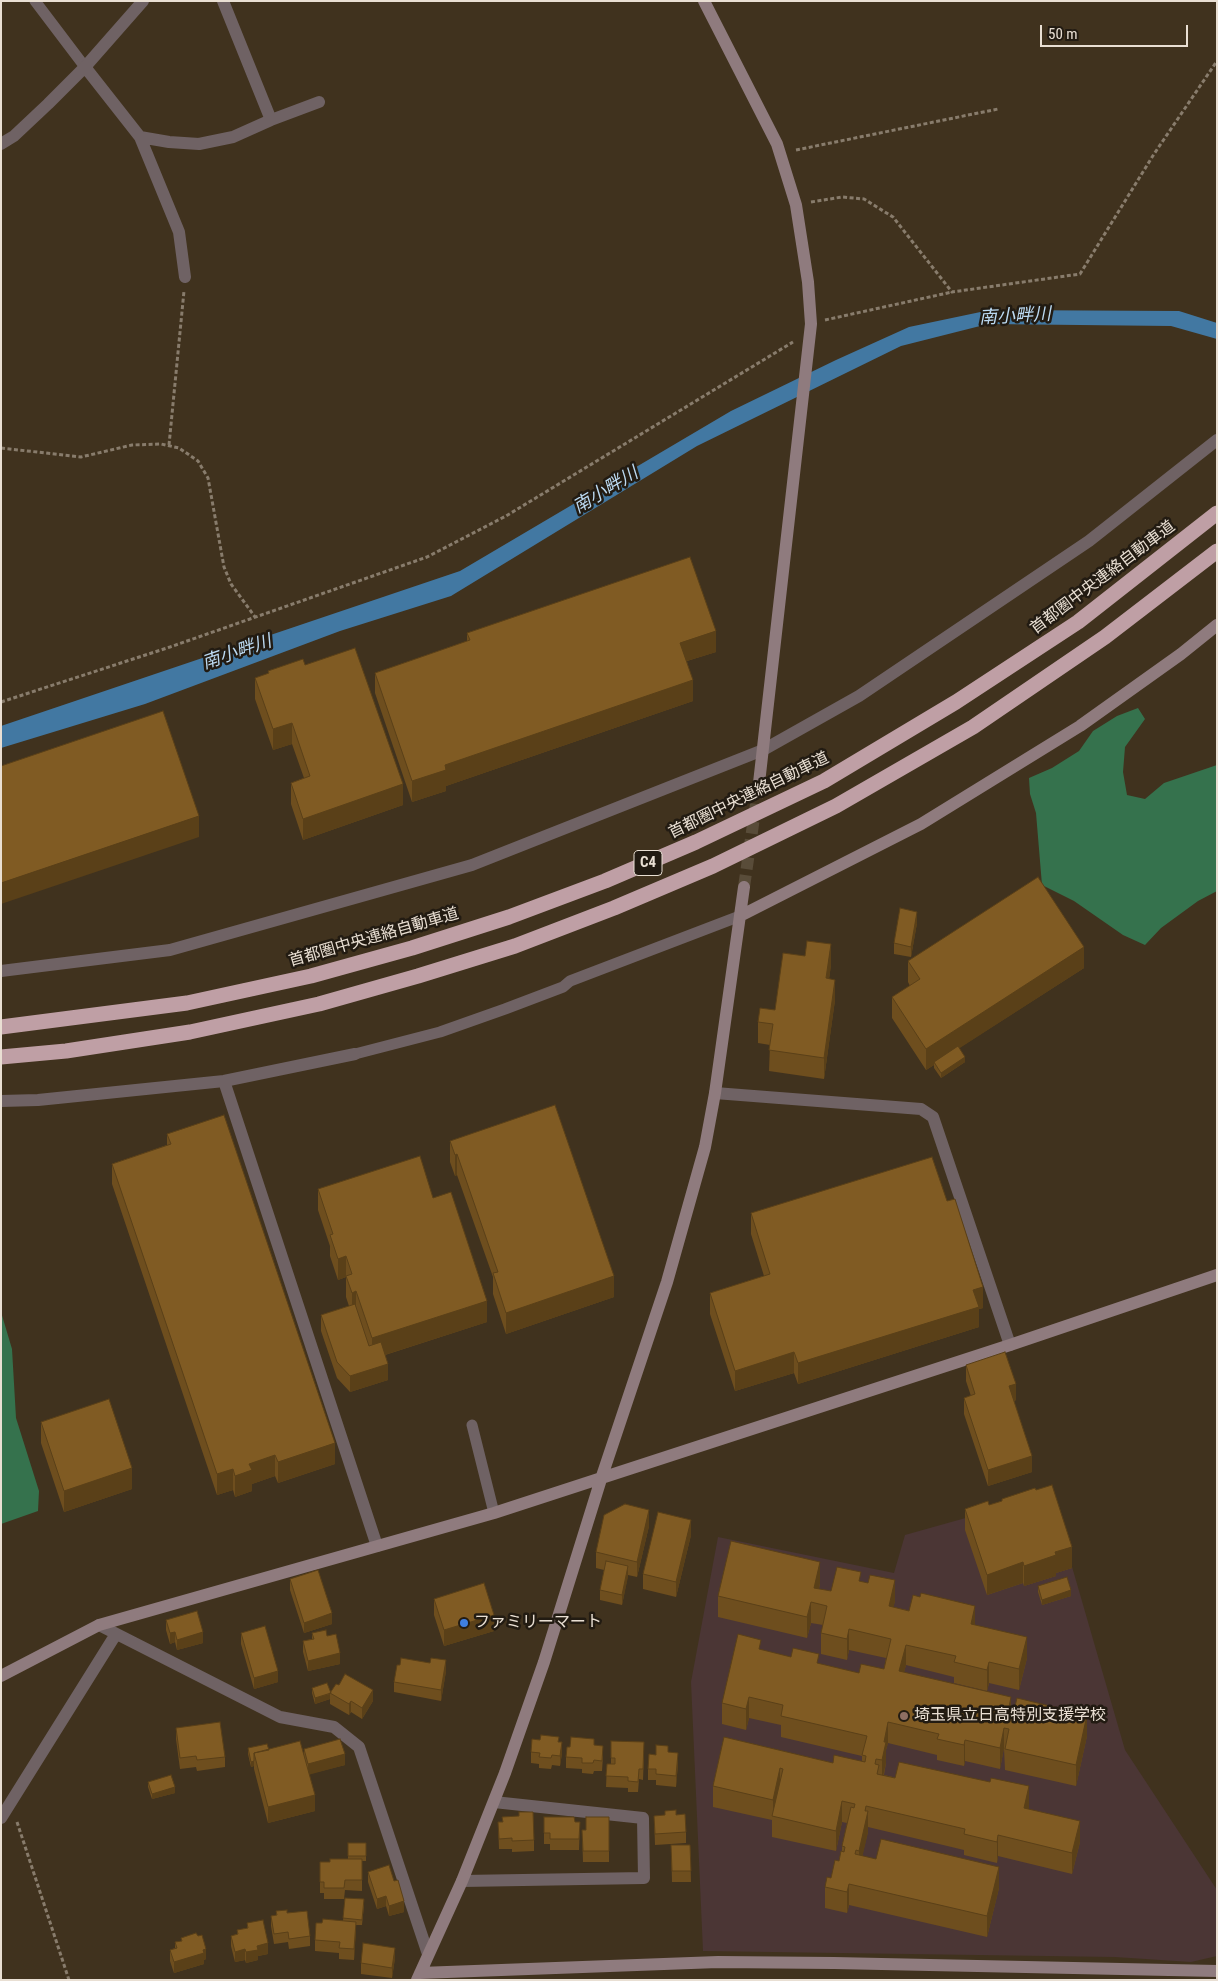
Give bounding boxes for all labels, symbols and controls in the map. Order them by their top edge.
scale bar [1043,15,1190,47]
text: 50 m [1048,25,1078,43]
water label: 南小畔川 [978,304,1052,330]
water label: 南小畔川 [570,463,642,519]
street label: 首都圏中央連絡自動車道 [1027,517,1179,639]
water label: 南小畔川 [199,631,275,675]
street label: 首都圏中央連絡自動車道 [666,749,832,843]
road number: C4 [634,850,662,876]
street label: 首都圏中央連絡自動車道 [287,905,461,971]
place label: ファミリーマート [474,1613,602,1633]
marker: ファミリーマート [458,1617,470,1629]
place label: 埼玉県立日高特別支援学校 [914,1706,1106,1726]
marker: 埼玉県立日高特別支援学校 [898,1710,910,1722]

